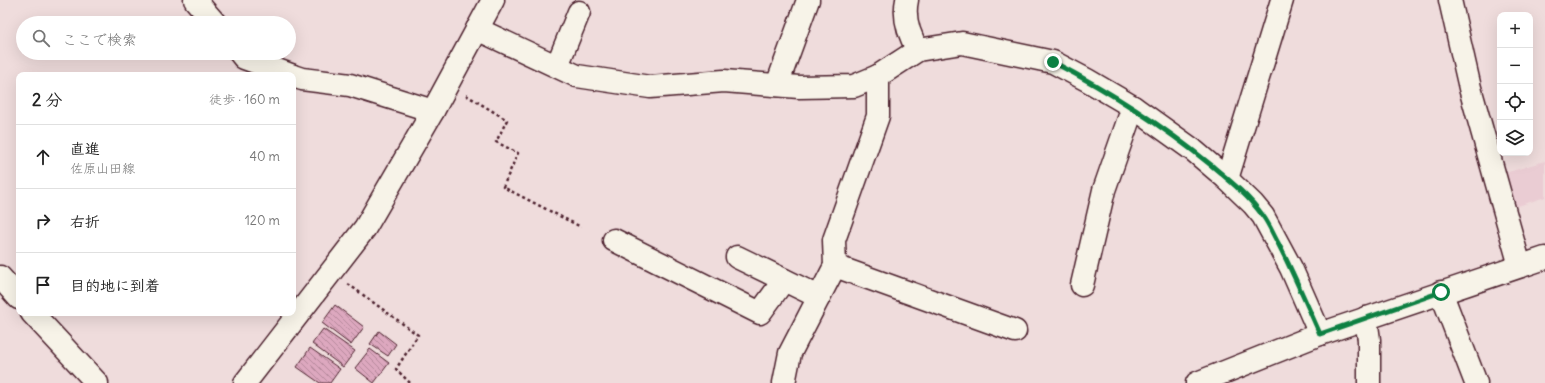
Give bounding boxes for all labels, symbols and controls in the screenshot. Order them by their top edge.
map controls [1497,12,1533,156]
button: + [1497,12,1533,48]
search box [16,16,296,60]
icon: search [30,27,52,49]
text: ここで検索 [62,30,137,49]
button: − [1497,48,1533,84]
route end [1044,53,1062,71]
button: locate [1497,84,1533,120]
text: 2 分 [32,89,62,111]
text: 徒歩 · 160 m [209,91,280,108]
button: layers [1497,120,1533,156]
text: 直進 [70,139,100,158]
icon: ahead [32,146,54,168]
text: 40 m [249,148,280,165]
text: 佐原山田線 [70,160,135,177]
icon: right [32,210,54,232]
text: 右折 [70,212,100,231]
text: 120 m [245,212,280,229]
icon: arrive [32,274,54,296]
text: 目的地に到着 [70,276,160,295]
route start [1432,283,1450,301]

